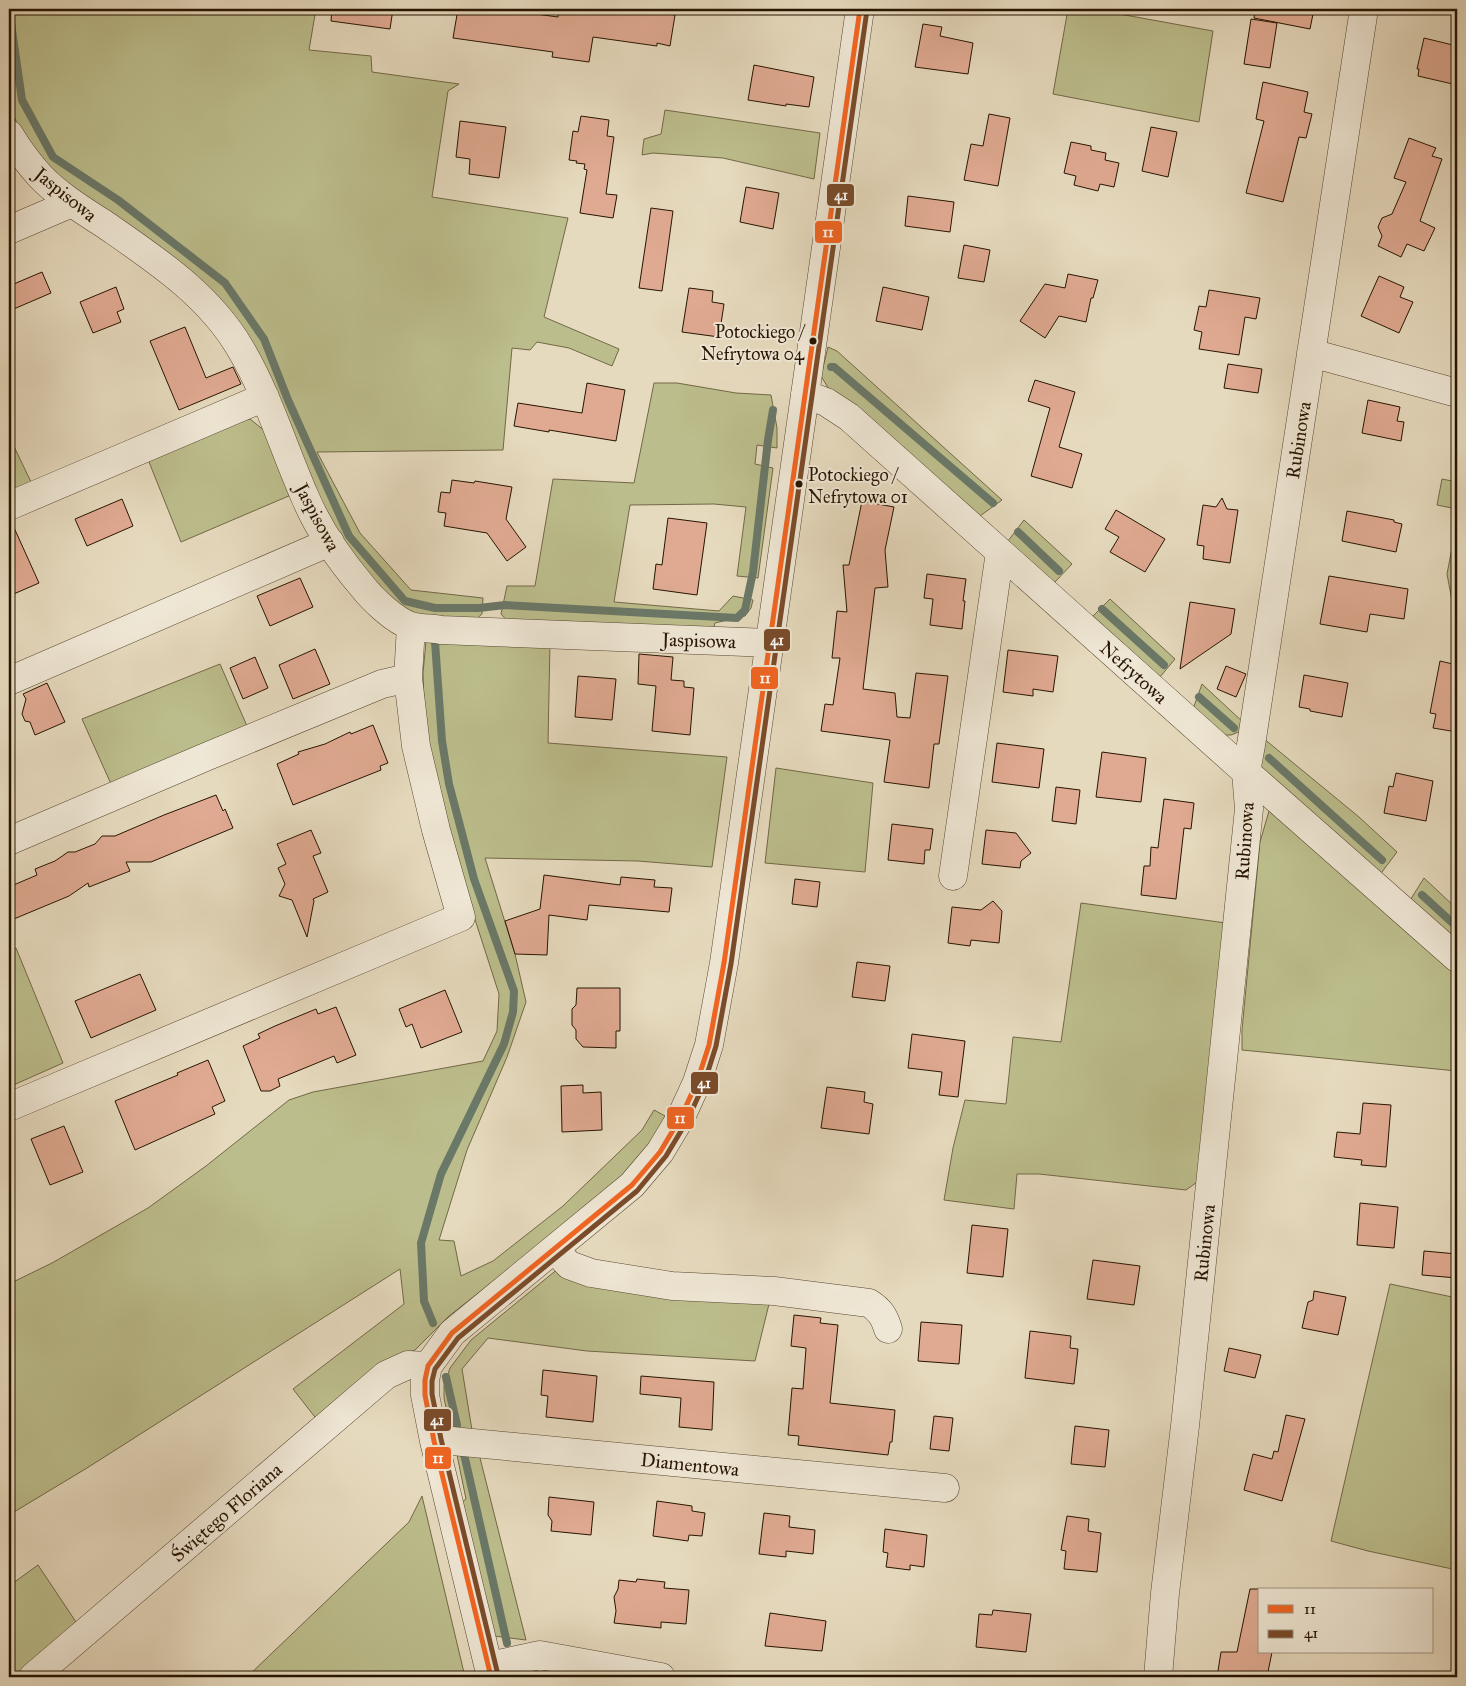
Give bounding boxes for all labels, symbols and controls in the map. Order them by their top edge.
street label: Jaspisowa [28,161,102,228]
line badge: 41 [826,183,855,207]
text: 41 [834,187,848,205]
line badge: 11 [814,220,843,244]
text: 11 [822,224,834,241]
place label: Potockiego / Nefrytowa 04 [701,321,806,365]
marker: Potockiego / Nefrytowa 04 [808,336,818,346]
street label: Rubinowa [1281,399,1316,480]
place label: Potockiego / Nefrytowa 01 [808,464,908,508]
street label: Jaspisowa [288,477,346,557]
marker: Potockiego / Nefrytowa 01 [794,479,804,489]
street label: Jaspisowa [660,628,737,654]
line badge: 41 [763,628,791,652]
text: 41 [770,632,784,650]
street label: Nefrytowa [1095,636,1173,709]
line badge: 11 [750,666,779,690]
text: 11 [759,670,771,687]
street label: Rubinowa [1230,800,1259,881]
line badge: 41 [690,1071,719,1095]
text: 41 [697,1075,711,1093]
line badge: 11 [666,1106,695,1130]
text: 11 [674,1110,686,1127]
street label: Rubinowa [1189,1202,1220,1283]
line badge: 41 [423,1408,452,1432]
text: 41 [430,1412,444,1430]
line badge: 11 [424,1446,452,1470]
street label: Diamentowa [639,1448,741,1481]
text: 11 [432,1450,444,1467]
street label: Świętego Floriana [166,1457,288,1568]
legend [1258,1588,1434,1654]
text: 11 [1304,1600,1316,1618]
text: 41 [1304,1624,1318,1642]

